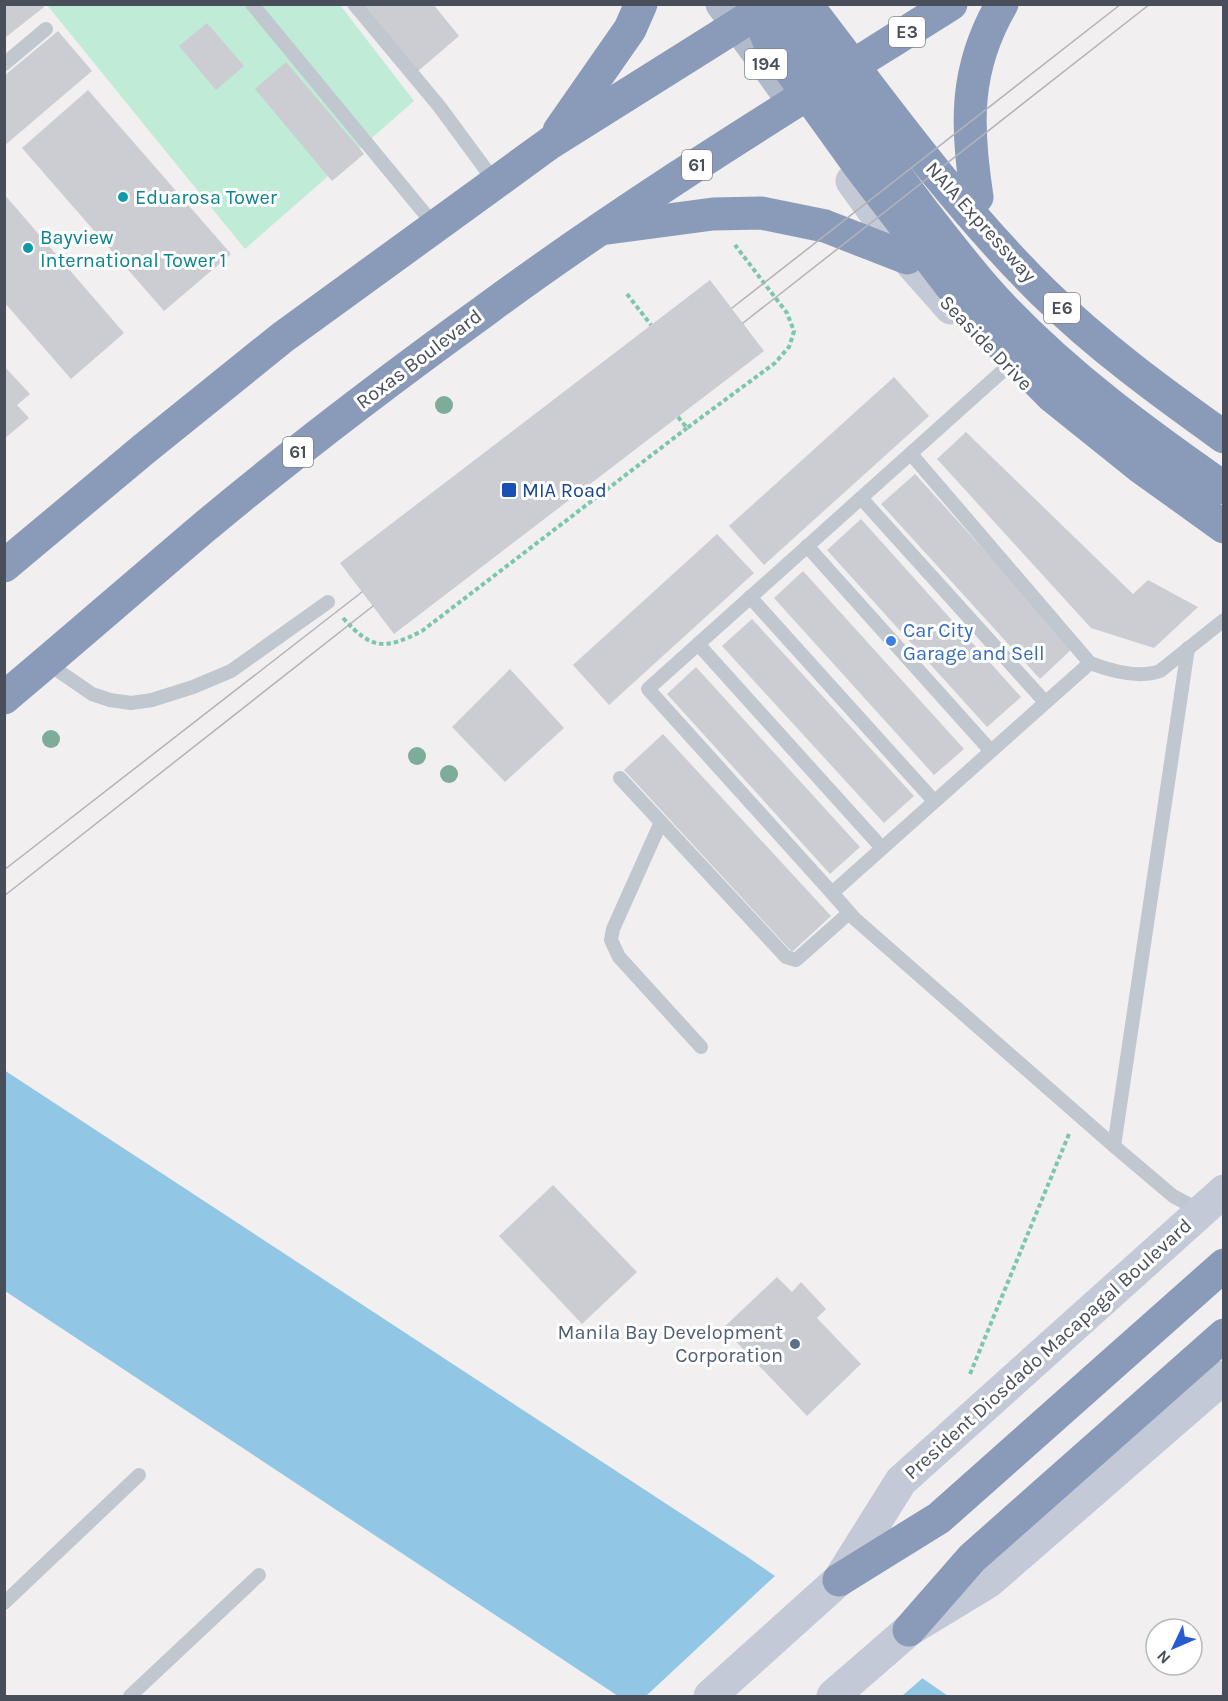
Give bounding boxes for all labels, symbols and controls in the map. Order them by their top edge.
road number: E3 [889,17,925,47]
road number: 194 [745,49,787,79]
road number: 61 [682,150,712,180]
street label: NAIA Expressway [921,157,1041,287]
place label: Eduarosa Tower [135,186,278,209]
marker: Eduarosa Tower [116,190,130,204]
place label: Bayview International Tower 1 [40,226,226,272]
marker: Bayview International Tower 1 [21,241,35,255]
street label: Seaside Drive [935,291,1037,395]
road number: E6 [1044,293,1080,323]
street label: Roxas Boulevard [352,304,486,414]
road number: 61 [283,437,313,467]
place label: MIA Road [522,479,607,502]
marker: MIA Road [500,481,518,499]
place label: Car City Garage and Sell [903,619,1045,665]
marker: Car City Garage and Sell [884,634,898,648]
street label: President Diosdado Macapagal Boulevard [900,1214,1196,1484]
place label: Manila Bay Development Corporation [558,1321,783,1367]
marker: Manila Bay Development Corporation [788,1337,802,1351]
north arrow [1144,1617,1204,1677]
text: N [1153,1646,1174,1668]

